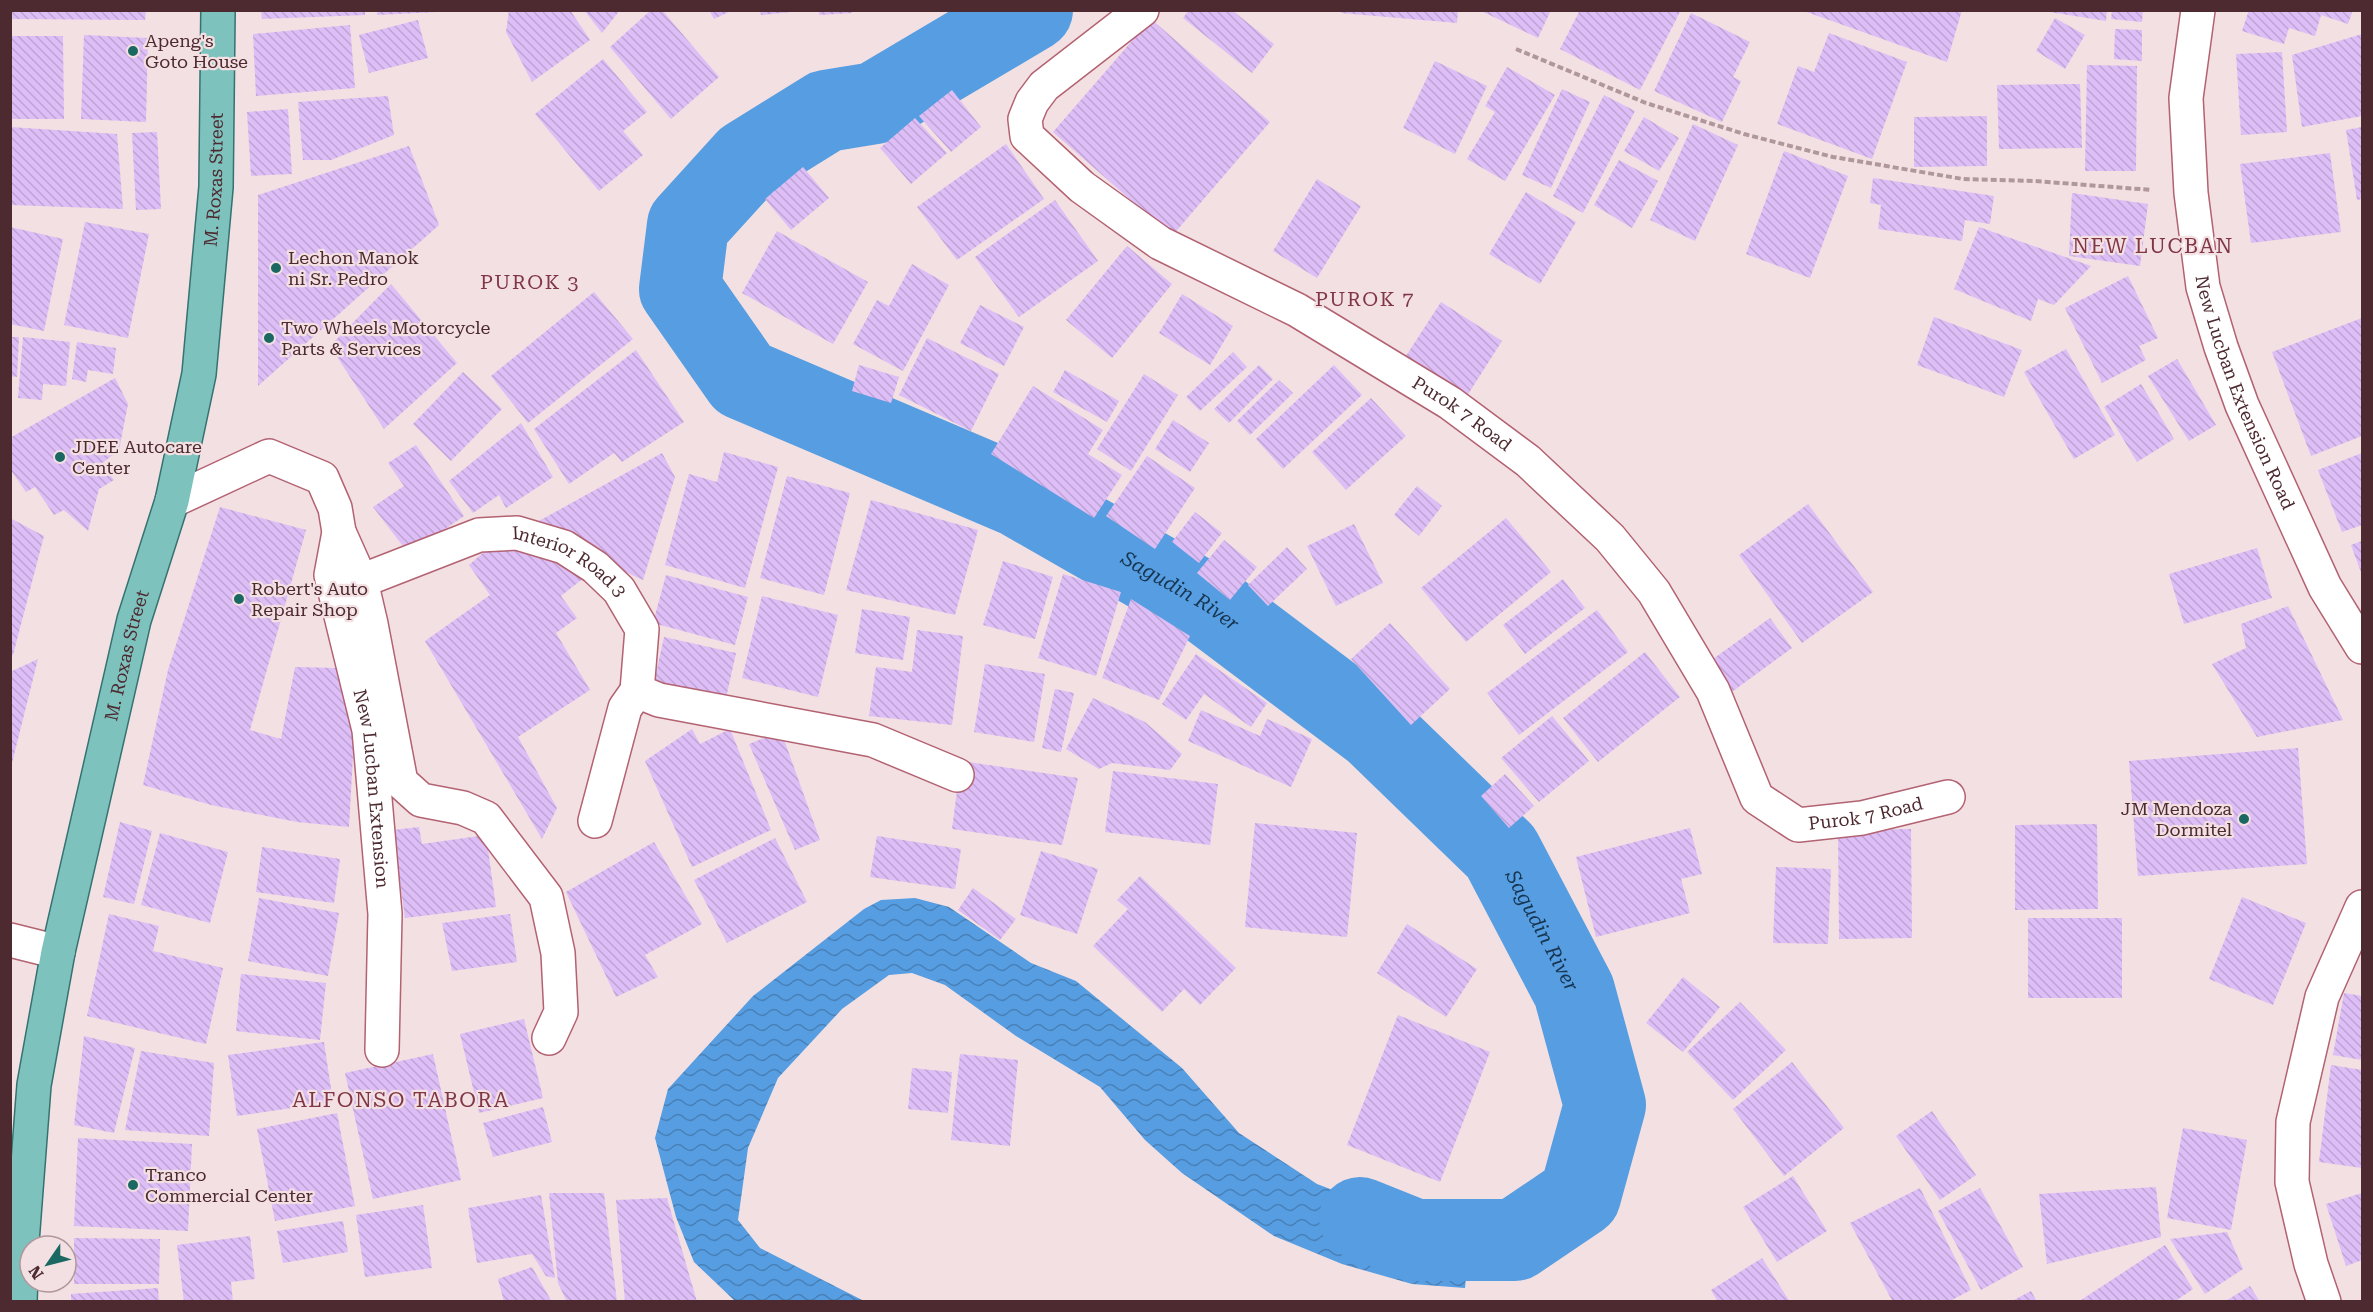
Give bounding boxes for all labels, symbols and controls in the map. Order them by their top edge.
place label: Apeng's Goto House [145,30,248,72]
marker: Apeng's Goto House [126,44,140,58]
street label: M. Roxas Street [200,112,227,248]
district label: NEW LUCBAN [2072,234,2234,258]
place label: Lechon Manok ni Sr. Pedro [288,247,419,289]
marker: Lechon Manok ni Sr. Pedro [269,261,283,275]
district label: PUROK 3 [480,270,580,294]
street label: New Lucban Extension Road [2192,274,2299,513]
district label: PUROK 7 [1315,287,1415,311]
place label: Two Wheels Motorcycle Parts & Services [281,317,491,359]
marker: Two Wheels Motorcycle Parts & Services [262,331,276,345]
street label: Purok 7 Road [1409,372,1516,455]
place label: JDEE Autocare Center [72,436,202,478]
marker: JDEE Autocare Center [53,450,67,464]
street label: Interior Road 3 [512,522,632,600]
water label: Sagudin River [1116,545,1244,636]
place label: Robert's Auto Repair Shop [251,578,368,620]
street label: M. Roxas Street [100,587,153,723]
marker: Robert's Auto Repair Shop [232,592,246,606]
street label: New Lucban Extension [349,687,394,890]
street label: Purok 7 Road [1807,792,1925,834]
place label: JM Mendoza Dormitel [2121,798,2232,840]
marker: JM Mendoza Dormitel [2237,812,2251,826]
water label: Sagudin River [1500,865,1584,996]
district label: ALFONSO TABORA [292,1088,510,1112]
place label: Tranco Commercial Center [145,1164,313,1206]
marker: Tranco Commercial Center [126,1178,140,1192]
north arrow [18,1234,78,1294]
text: N [25,1262,47,1283]

